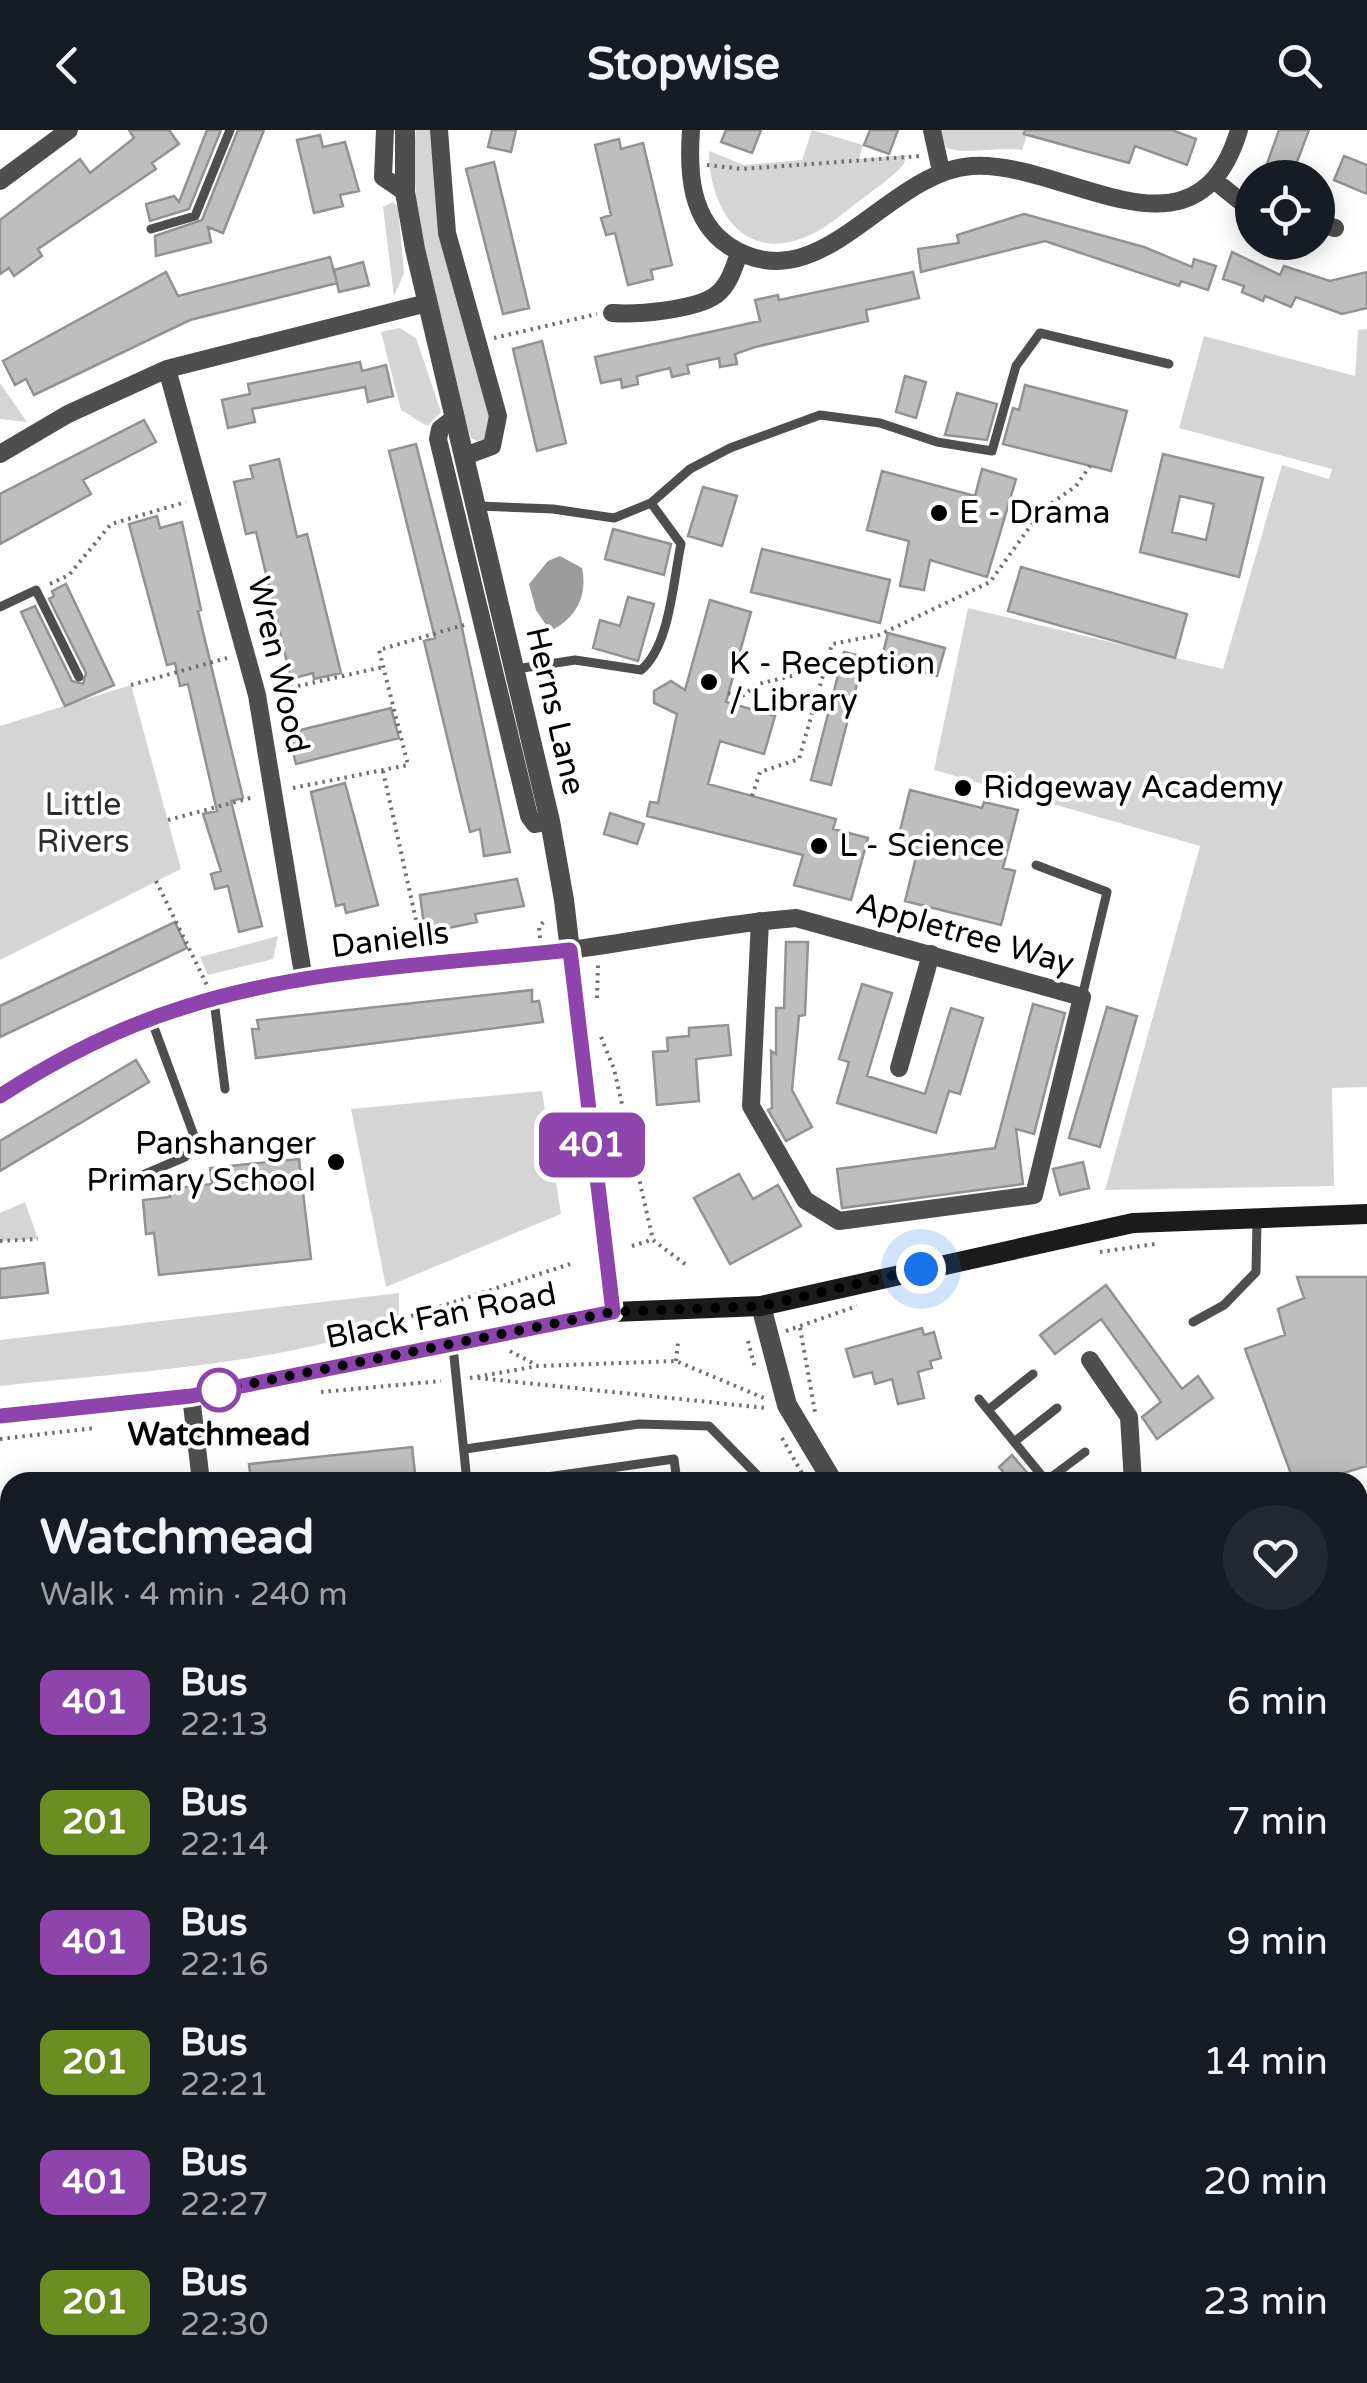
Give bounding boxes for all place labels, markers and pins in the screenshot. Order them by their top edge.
place label: E - Drama [959,494,1110,532]
marker: E - Drama [928,502,950,524]
place label: K - Reception / Library [729,645,935,720]
marker: K - Reception / Library [698,671,720,693]
place label: Ridgeway Academy [983,769,1284,807]
marker: Ridgeway Academy [952,777,974,799]
place label: L - Science [839,827,1005,865]
marker: L - Science [808,835,830,857]
place label: Panshanger Primary School [86,1125,317,1200]
marker: Panshanger Primary School [325,1151,347,1173]
marker: Watchmead [198,1369,240,1411]
place label: Watchmead [128,1416,310,1454]

